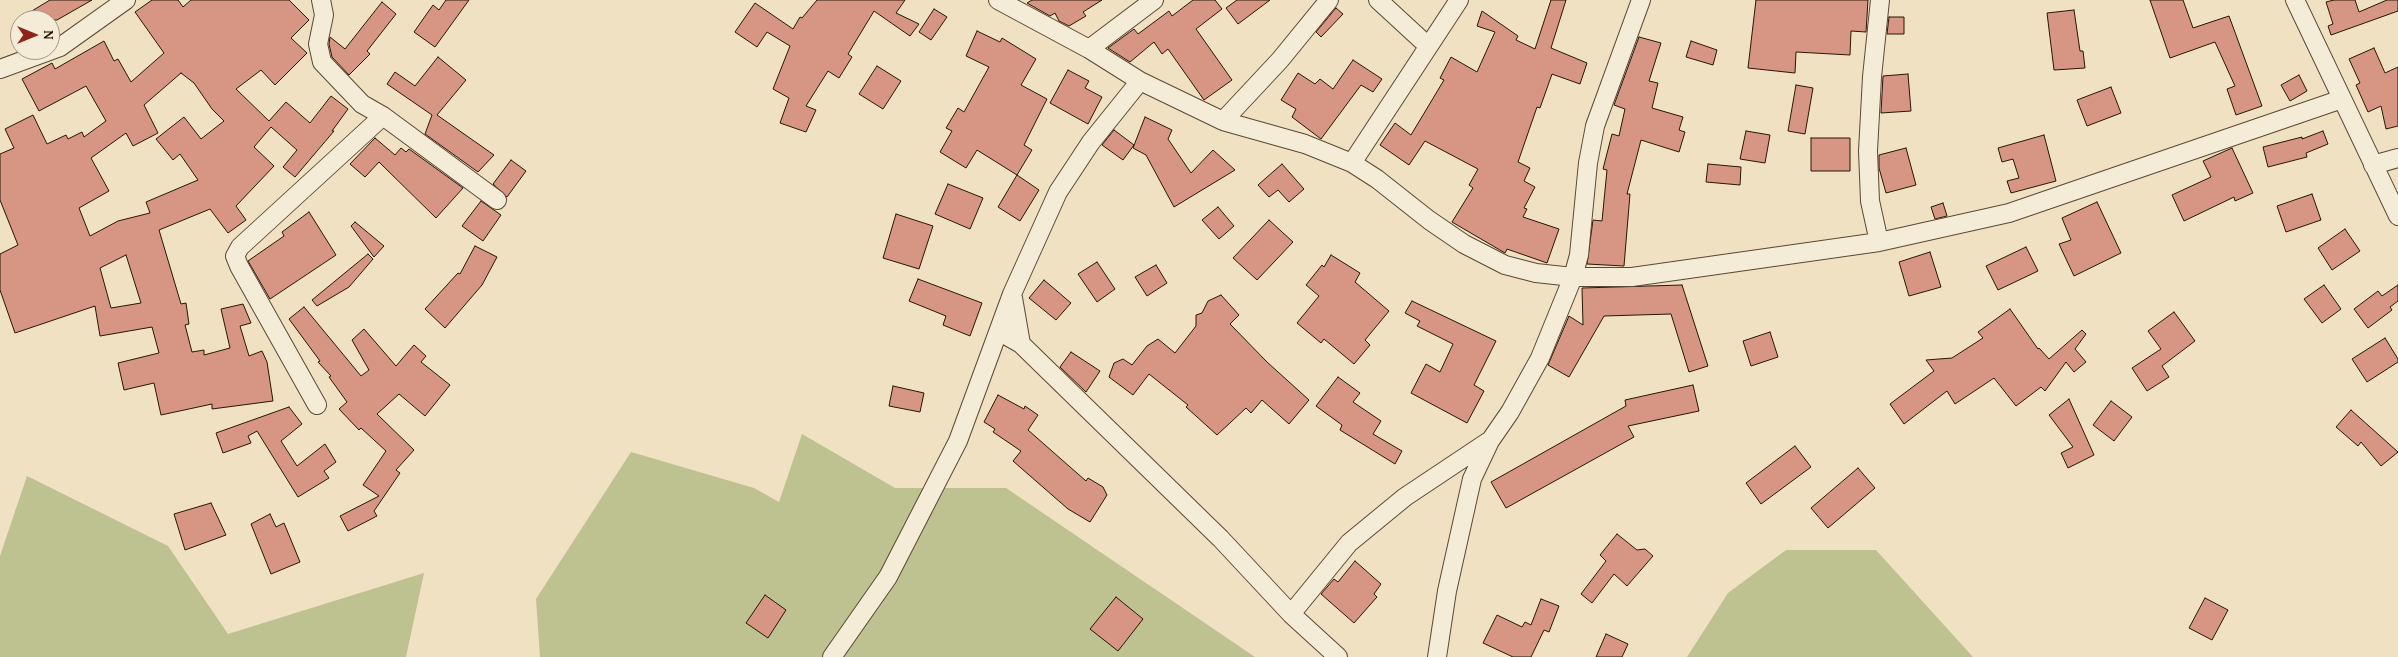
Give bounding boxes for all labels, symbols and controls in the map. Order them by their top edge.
north arrow [10,10,60,60]
text: N [39,30,59,40]

